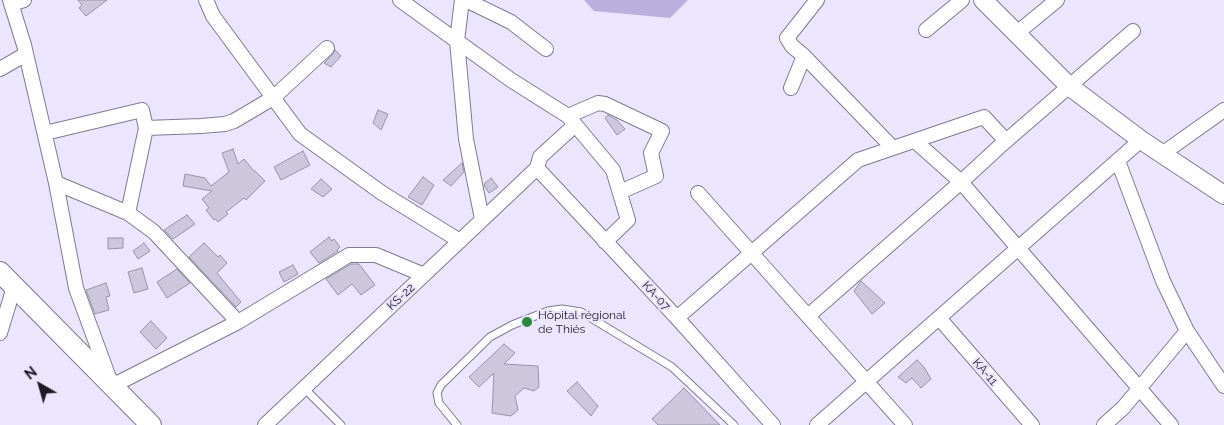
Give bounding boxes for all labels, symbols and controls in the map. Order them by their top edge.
street label: KA-07 [639,278,673,314]
street label: KS-22 [384,281,418,313]
place label: Hôpital régional de Thiés [538,308,626,336]
marker: Hôpital régional de Thiés [520,315,534,329]
street label: KA-11 [969,356,1001,388]
north arrow [15,360,65,410]
text: N [22,364,40,383]

